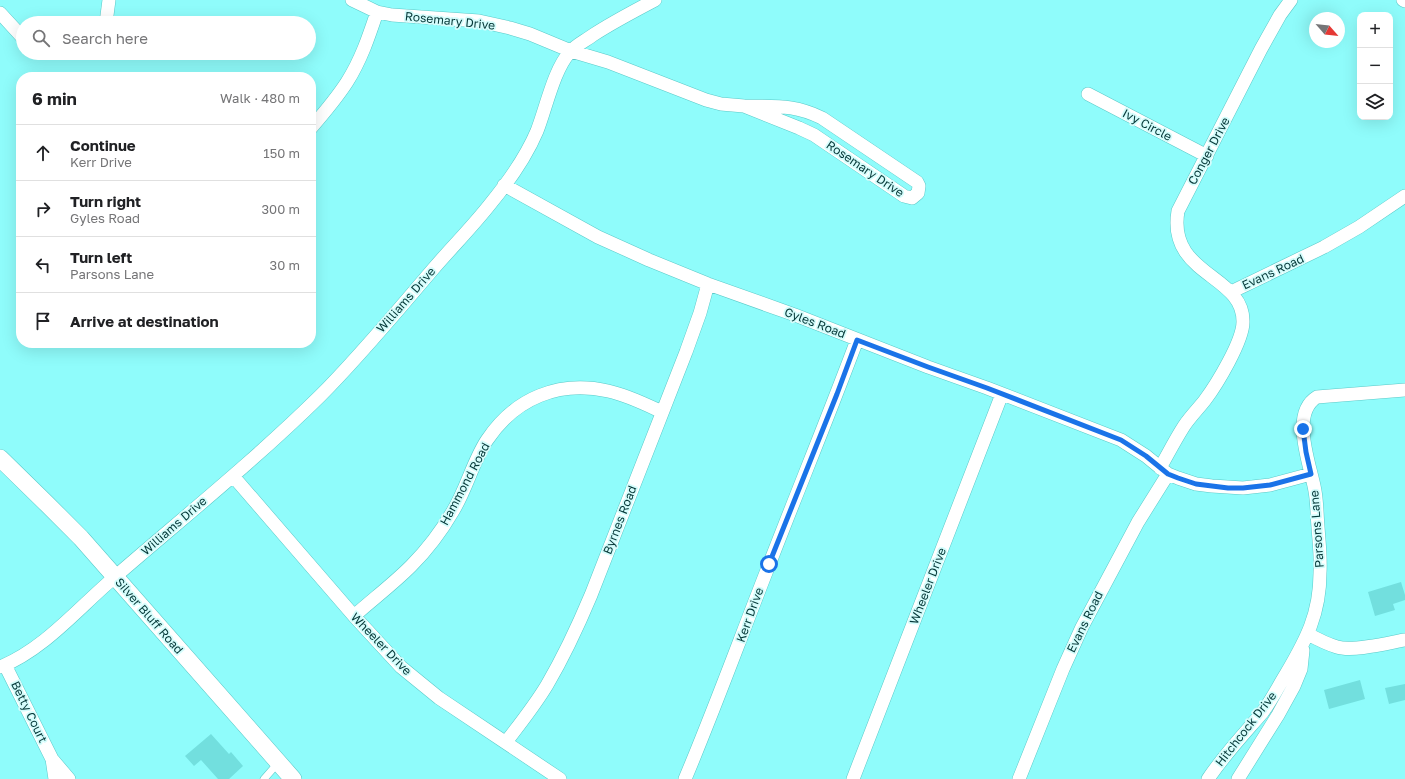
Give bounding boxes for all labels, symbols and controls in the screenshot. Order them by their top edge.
street label: Rosemary Drive [404,8,496,33]
north arrow [1309,12,1345,48]
map controls [1357,12,1393,120]
button: + [1357,12,1393,48]
search box [16,16,316,60]
icon: search [30,27,52,49]
text: Search here [62,29,148,47]
button: − [1357,48,1393,84]
button: layers [1357,84,1393,120]
text: 6 min [32,88,77,109]
text: Walk · 480 m [220,90,300,106]
street label: Ivy Circle [1120,105,1175,144]
street label: Conger Drive [1184,114,1233,187]
text: Continue [70,136,136,154]
street label: Rosemary Drive [824,137,907,200]
icon: ahead [32,142,54,164]
text: 150 m [263,145,300,161]
text: Kerr Drive [70,154,132,170]
text: Turn right [70,192,141,210]
icon: right [32,198,54,220]
text: 300 m [262,201,300,217]
text: Gyles Road [70,210,140,226]
text: Turn left [70,248,132,266]
street label: Evans Road [1239,251,1306,292]
icon: left [32,254,54,276]
text: 30 m [270,257,300,273]
street label: Williams Drive [373,264,438,336]
text: Parsons Lane [70,266,154,282]
street label: Gyles Road [782,304,848,341]
icon: arrive [32,310,54,332]
text: Arrive at destination [70,312,219,330]
route end [1294,420,1312,438]
street label: Hammond Road [436,440,493,528]
street label: Byrnes Road [600,483,640,556]
street label: Parsons Lane [1306,490,1327,568]
street label: Williams Drive [138,493,210,558]
street label: Wheeler Drive [906,545,949,626]
route start [760,555,778,573]
street label: Silver Bluff Road [112,575,187,657]
street label: Kerr Drive [733,585,766,644]
street label: Evans Road [1063,589,1106,655]
street label: Wheeler Drive [348,609,415,678]
street label: Betty Court [8,678,51,745]
street label: Hitchcock Drive [1212,688,1280,769]

